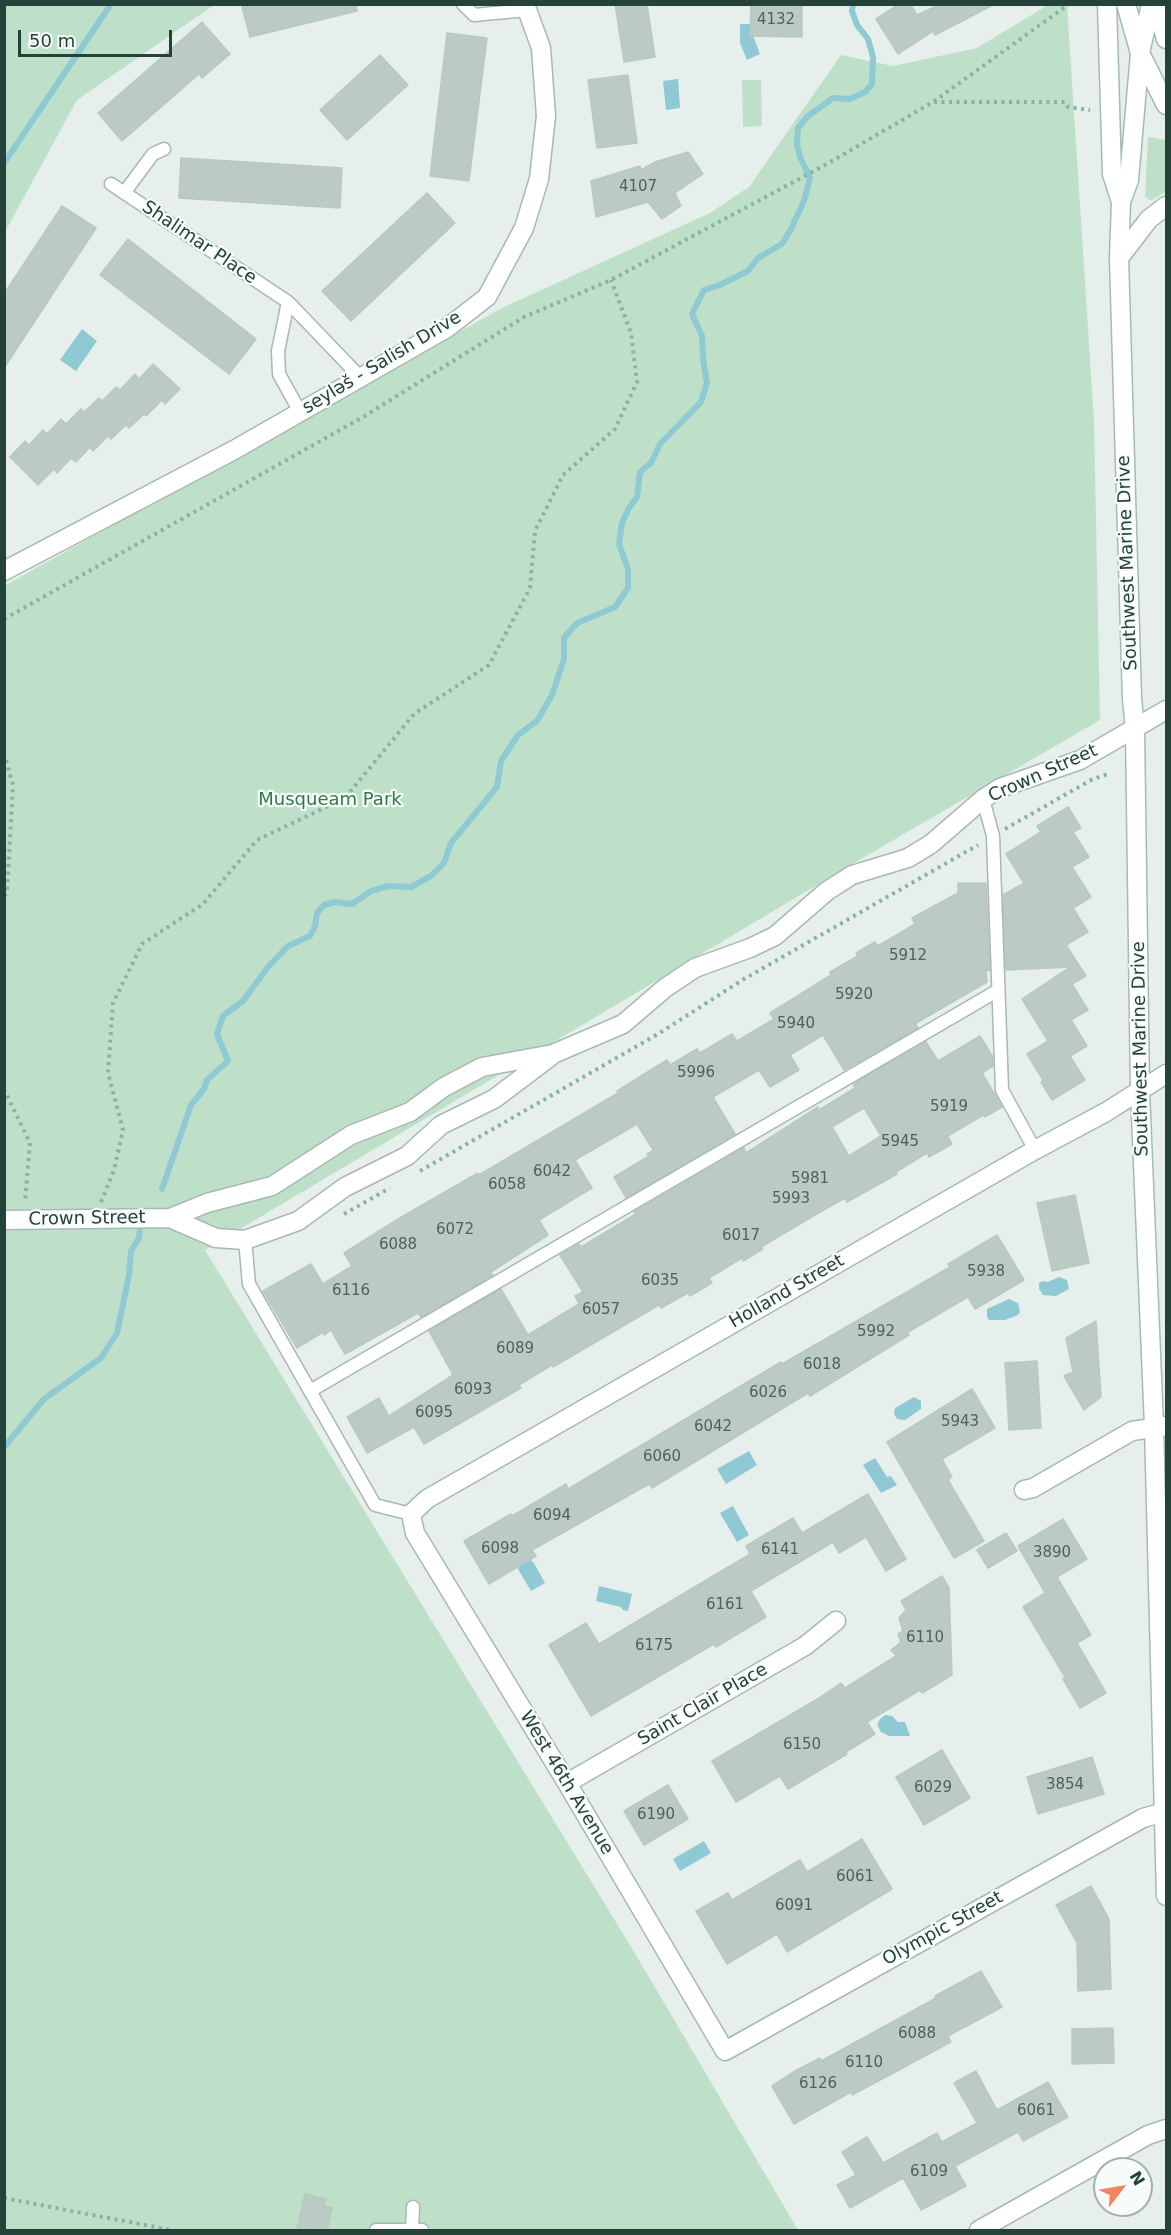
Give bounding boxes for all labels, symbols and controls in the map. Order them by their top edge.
house number: 4132 [757,11,795,29]
scale bar [21,18,176,56]
text: 50 m [29,30,75,51]
house number: 4107 [619,178,657,196]
street label: Shalimar Place [138,197,260,289]
street label: seyləš - Salish Drive [299,307,465,419]
street label: Southwest Marine Drive [1113,455,1143,671]
street label: Crown Street [985,740,1101,808]
park label: Musqueam Park [258,789,402,811]
street label: Southwest Marine Drive [1128,941,1154,1157]
house number: 5912 [889,947,927,965]
house number: 5920 [835,986,873,1004]
house number: 5940 [777,1015,815,1033]
house number: 5996 [677,1064,715,1082]
house number: 5919 [930,1098,968,1116]
house number: 5945 [881,1133,919,1151]
house number: 6042 [533,1163,571,1181]
house number: 5981 [791,1170,829,1188]
house number: 6058 [488,1176,526,1194]
house number: 5993 [772,1190,810,1208]
street label: Crown Street [28,1207,146,1231]
house number: 6072 [436,1221,474,1239]
house number: 6017 [722,1227,760,1245]
house number: 6088 [379,1236,417,1254]
street label: Holland Street [726,1250,848,1334]
house number: 5938 [967,1263,1005,1281]
house number: 6035 [641,1272,679,1290]
house number: 6116 [332,1282,370,1300]
house number: 6057 [582,1301,620,1319]
house number: 5992 [857,1323,895,1341]
house number: 6089 [496,1340,534,1358]
house number: 6018 [803,1356,841,1374]
house number: 6093 [454,1381,492,1399]
house number: 6026 [749,1384,787,1402]
house number: 6095 [415,1404,453,1422]
house number: 5943 [941,1413,979,1431]
house number: 6042 [694,1418,732,1436]
house number: 6060 [643,1448,681,1466]
house number: 6094 [533,1507,571,1525]
house number: 6098 [481,1540,519,1558]
house number: 6141 [761,1541,799,1559]
house number: 3890 [1033,1544,1071,1562]
house number: 6161 [706,1596,744,1614]
house number: 6110 [906,1629,944,1647]
house number: 6175 [635,1637,673,1655]
street label: Saint Clair Place [634,1659,772,1751]
street label: West 46th Avenue [515,1707,617,1859]
house number: 6150 [783,1736,821,1754]
house number: 3854 [1046,1776,1084,1794]
house number: 6029 [914,1779,952,1797]
house number: 6190 [637,1806,675,1824]
house number: 6061 [836,1868,874,1886]
street label: Olympic Street [879,1887,1007,1971]
house number: 6091 [775,1897,813,1915]
house number: 6088 [898,2025,936,2043]
house number: 6110 [845,2054,883,2072]
house number: 6126 [799,2075,837,2093]
house number: 6061 [1017,2102,1055,2120]
north arrow [1093,2157,1153,2217]
house number: 6109 [910,2163,948,2181]
text: N [1126,2168,1149,2189]

